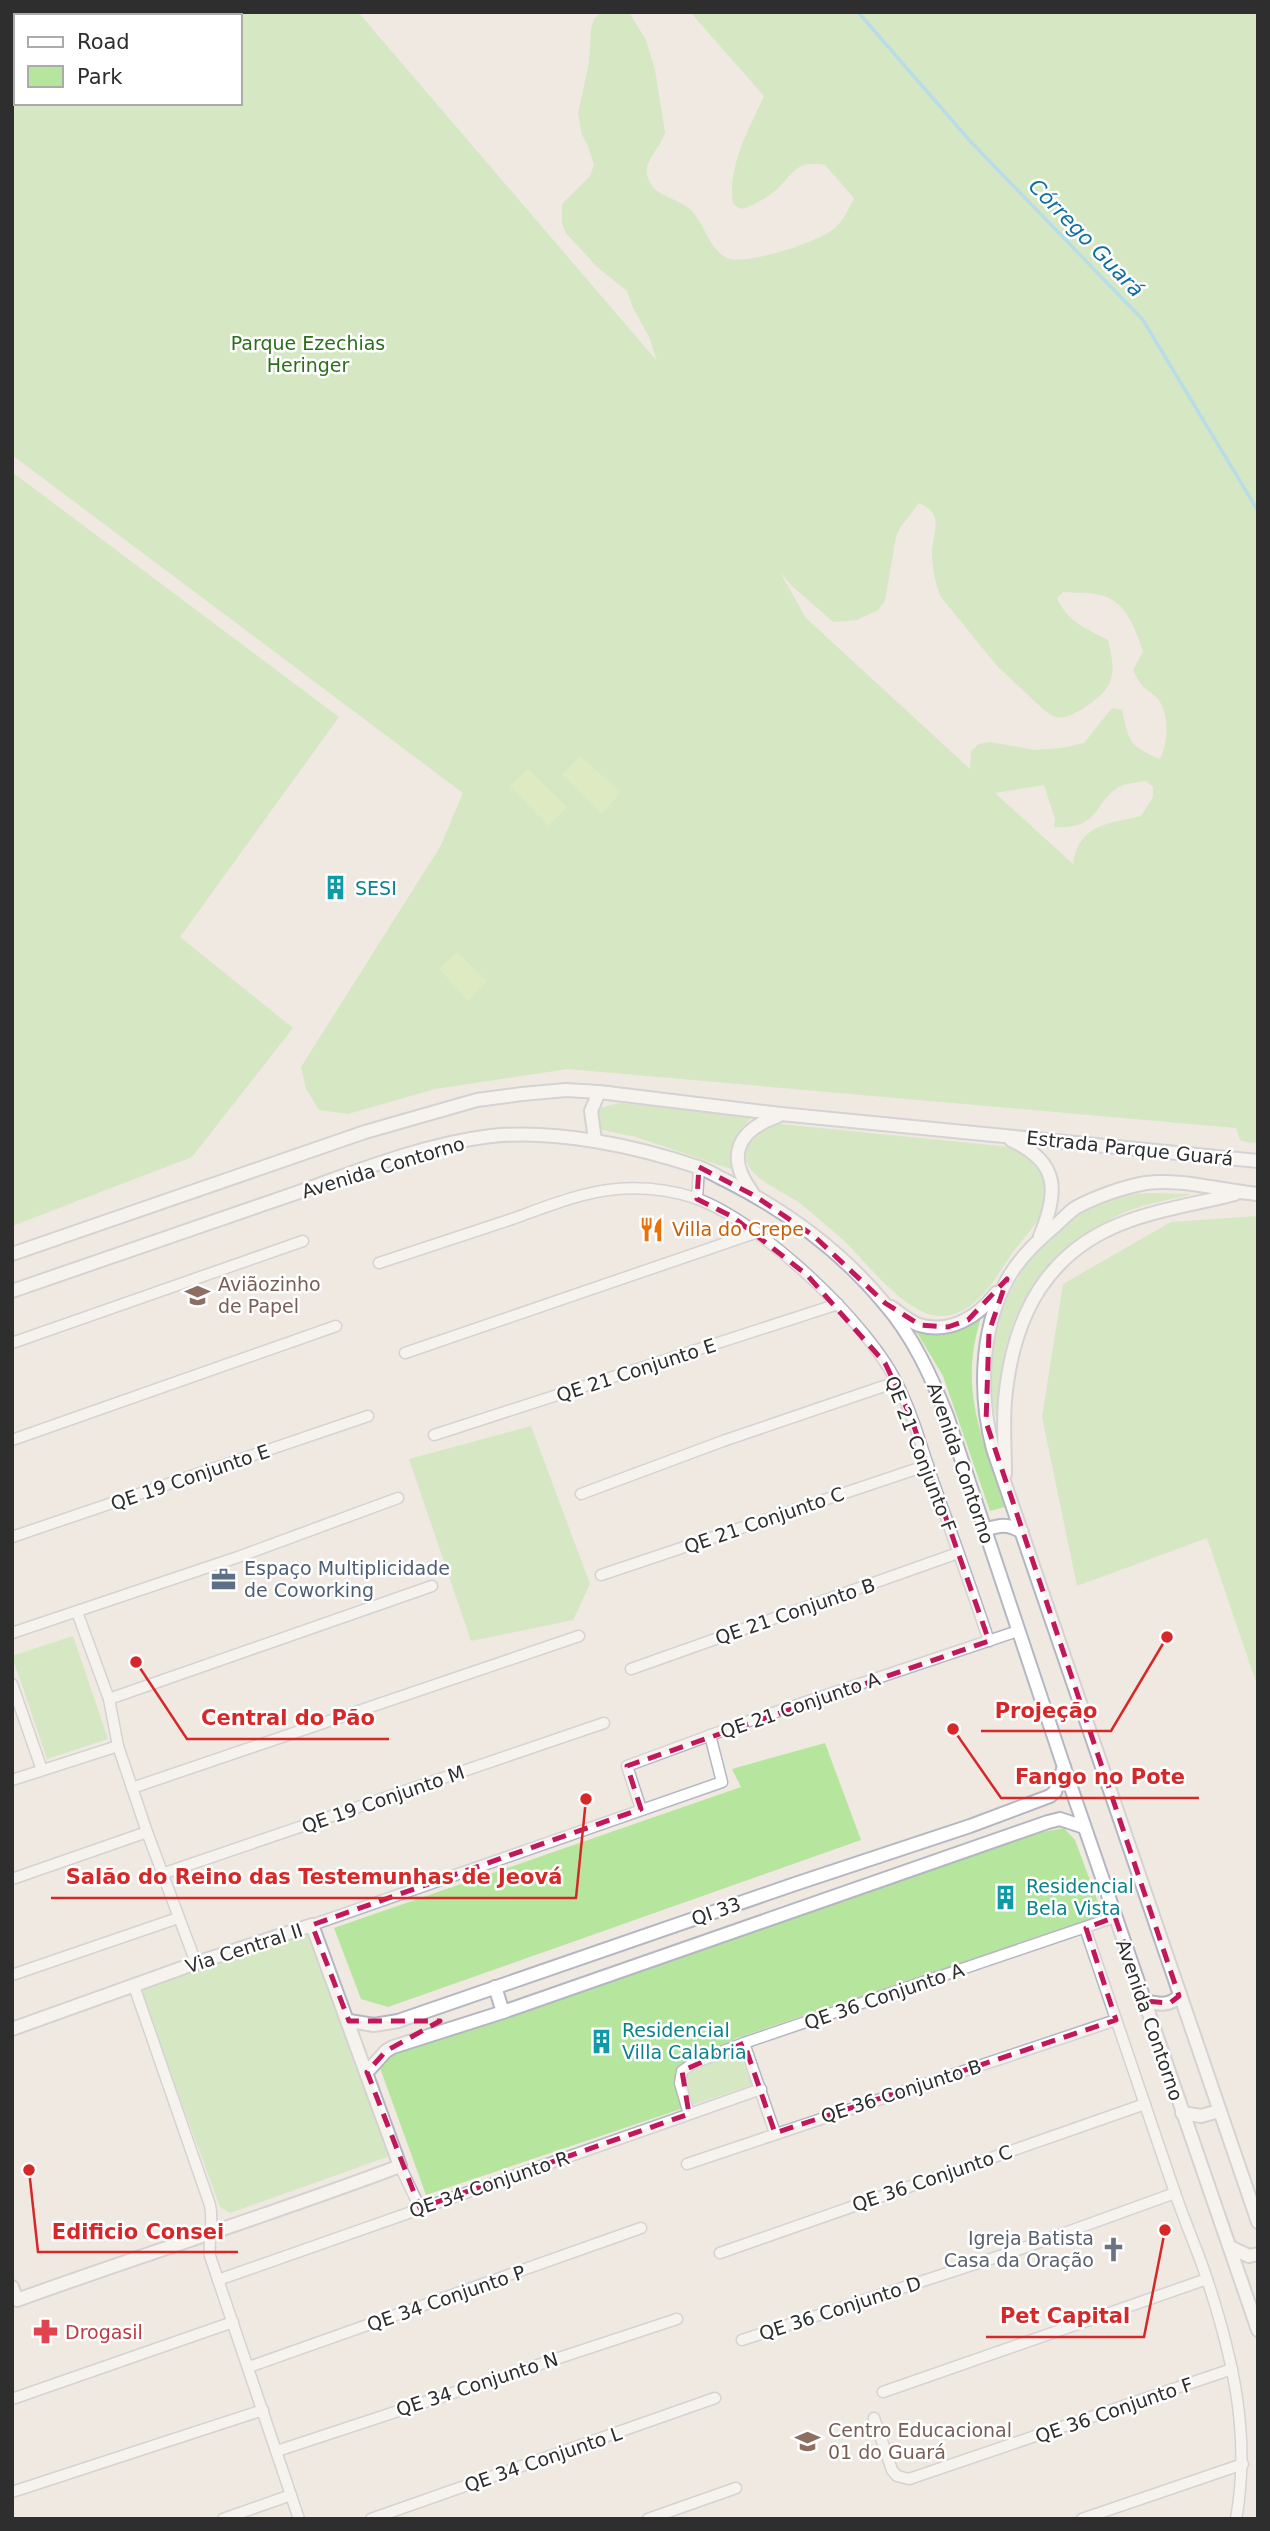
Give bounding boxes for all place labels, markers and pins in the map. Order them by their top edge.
building icon: SESI [321,874,349,902]
place label: SESI [355,877,397,899]
restaurant icon: Villa do Crepe [638,1215,666,1243]
place label: Villa do Crepe [672,1218,804,1240]
place label: Aviãozinho de Papel [218,1273,321,1317]
school or university icon: Aviãozinho de Papel [184,1281,212,1309]
place label: Espaço Multiplicidade de Coworking [244,1557,450,1601]
office icon: Espaço Multiplicidade de Coworking [210,1565,238,1593]
callout: Projeção [981,1689,1111,1731]
callout: Central do Pão [187,1697,389,1739]
callout: Fango no Pote [1001,1756,1199,1798]
callout: Salão do Reino das Testemunhas de Jeová [51,1856,576,1898]
place label: Residencial Bela Vista [1026,1875,1134,1919]
building icon: Residencial Bela Vista [992,1883,1020,1911]
place label: Residencial Villa Calabria [622,2019,747,2063]
building icon: Residencial Villa Calabria [588,2027,616,2055]
callout: Edificio Consei [38,2210,238,2252]
place label: Igreja Batista Casa da Oração [944,2227,1094,2271]
church icon: Igreja Batista Casa da Oração [1100,2235,1128,2263]
callout: Pet Capital [986,2295,1144,2337]
pharmacy icon: Drogasil [31,2318,59,2346]
place label: Drogasil [65,2321,143,2343]
place label: Centro Educacional 01 do Guará [828,2419,1012,2463]
school or university icon: Centro Educacional 01 do Guará [794,2427,822,2455]

